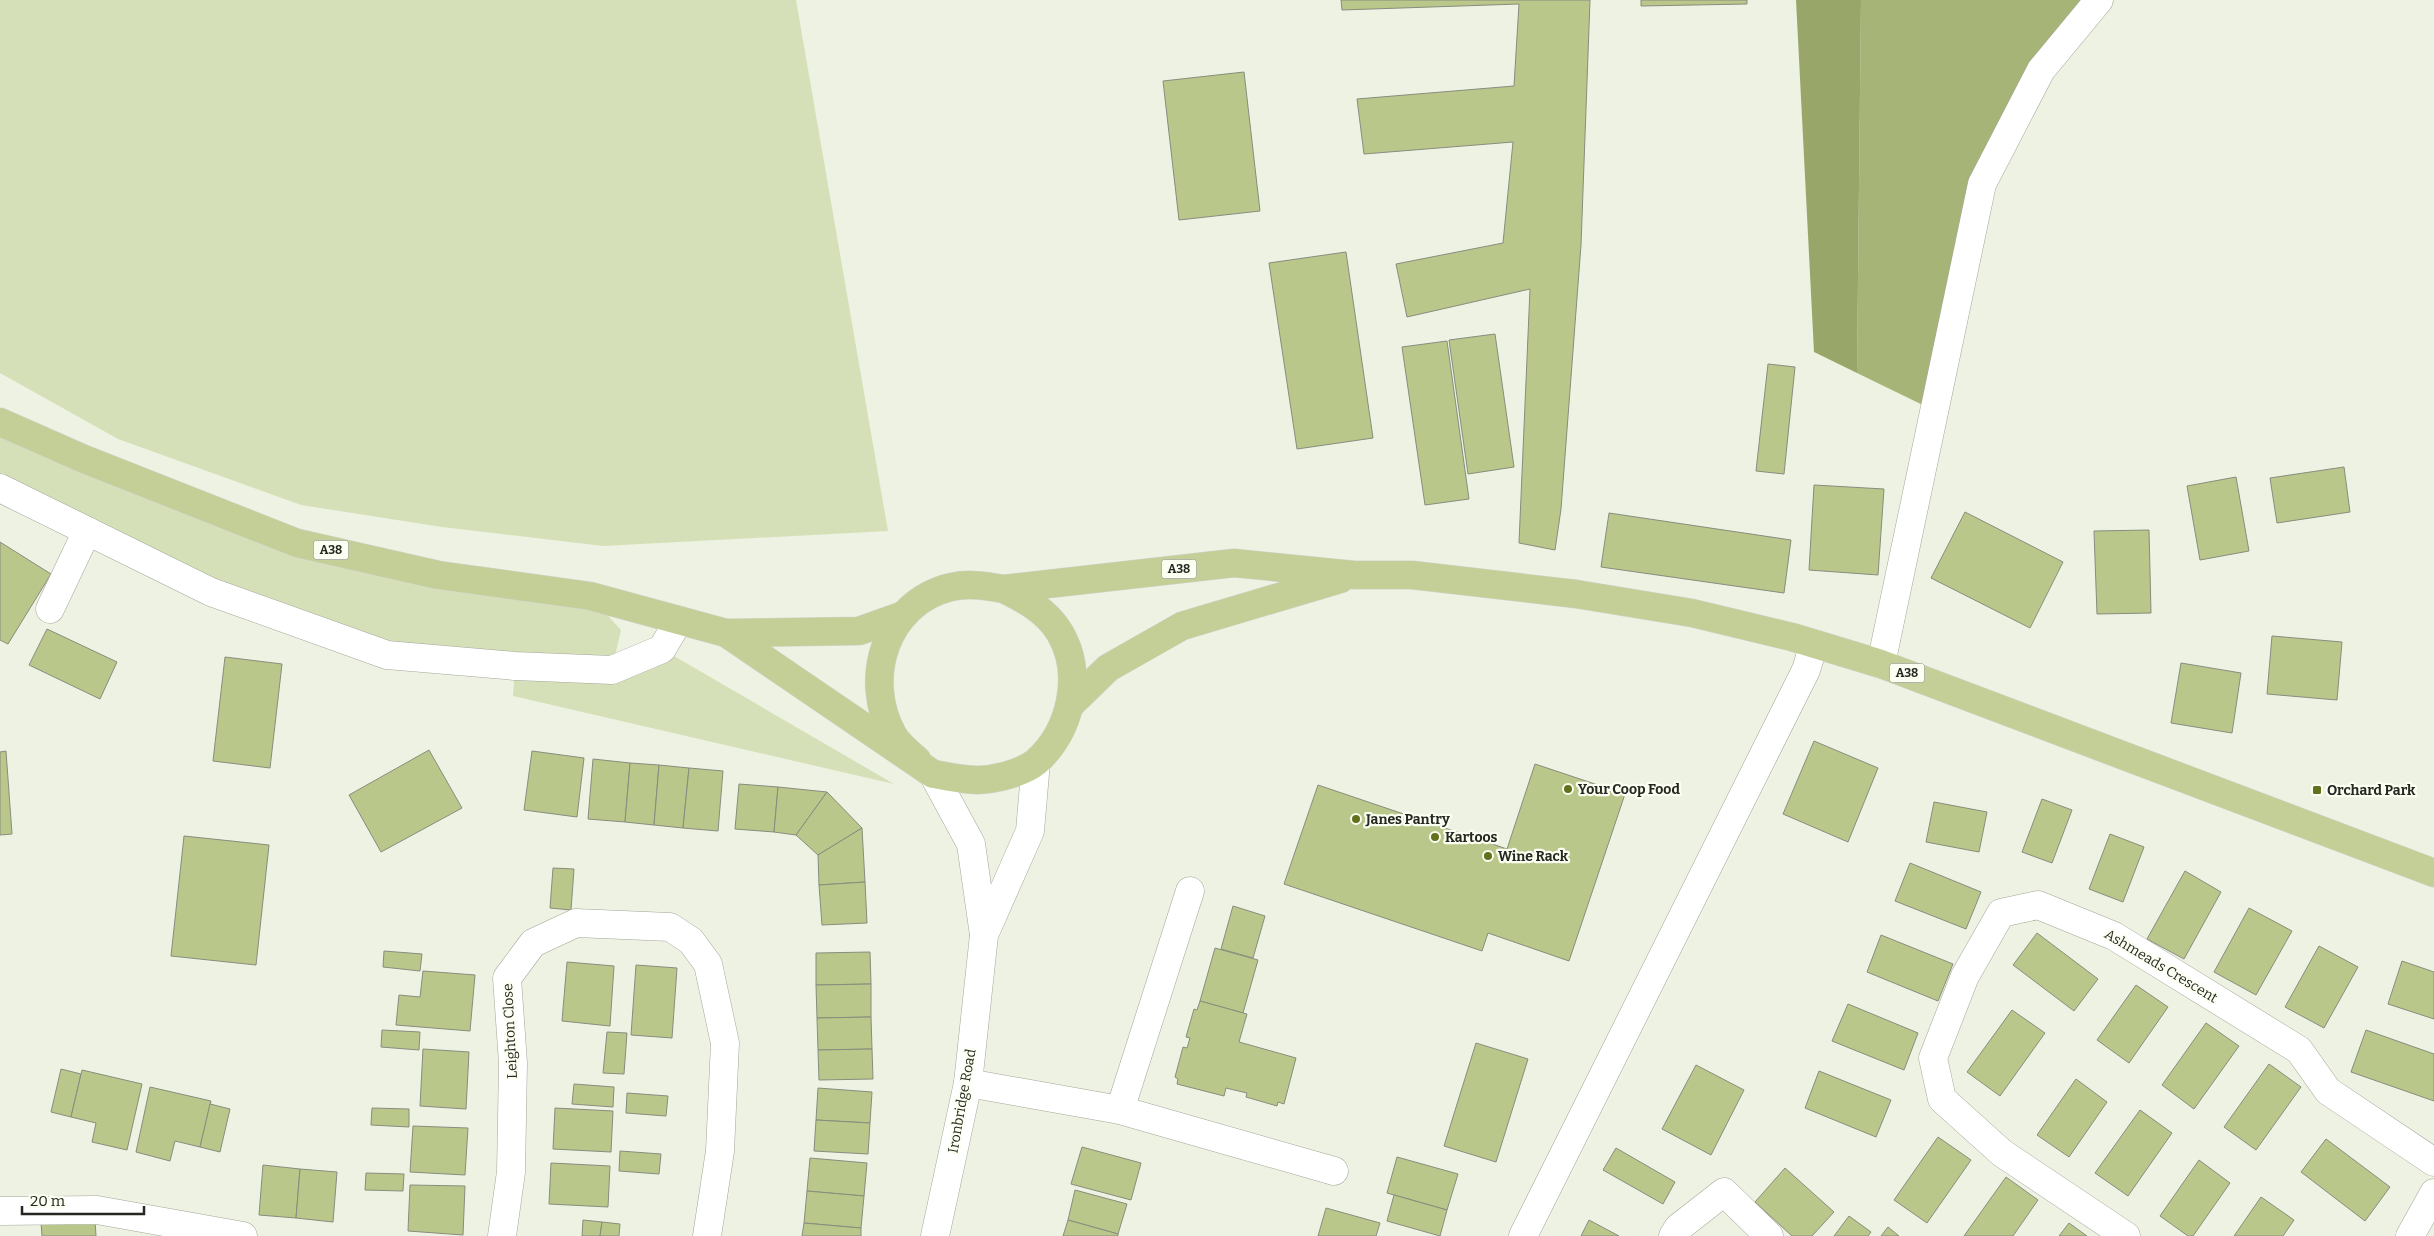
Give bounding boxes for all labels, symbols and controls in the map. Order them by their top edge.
road number: A38 [314,540,348,560]
road number: A38 [1162,560,1196,578]
road number: A38 [1890,664,1924,682]
place label: Your Coop Food [1578,781,1680,798]
place label: Orchard Park [2327,782,2416,799]
marker: Your Coop Food [1562,783,1574,795]
marker: Orchard Park [2311,784,2323,796]
place label: Janes Pantry [1365,811,1450,828]
marker: Janes Pantry [1350,813,1362,825]
place label: Kartoos [1445,829,1498,846]
marker: Kartoos [1429,831,1441,843]
place label: Wine Rack [1498,848,1569,865]
marker: Wine Rack [1482,850,1494,862]
street label: Ashmeads Crescent [2101,926,2221,1006]
street label: Leighton Close [499,983,521,1079]
street label: Ironbridge Road [944,1048,980,1154]
scale bar [22,1184,145,1216]
text: 20 m [30,1192,66,1210]

